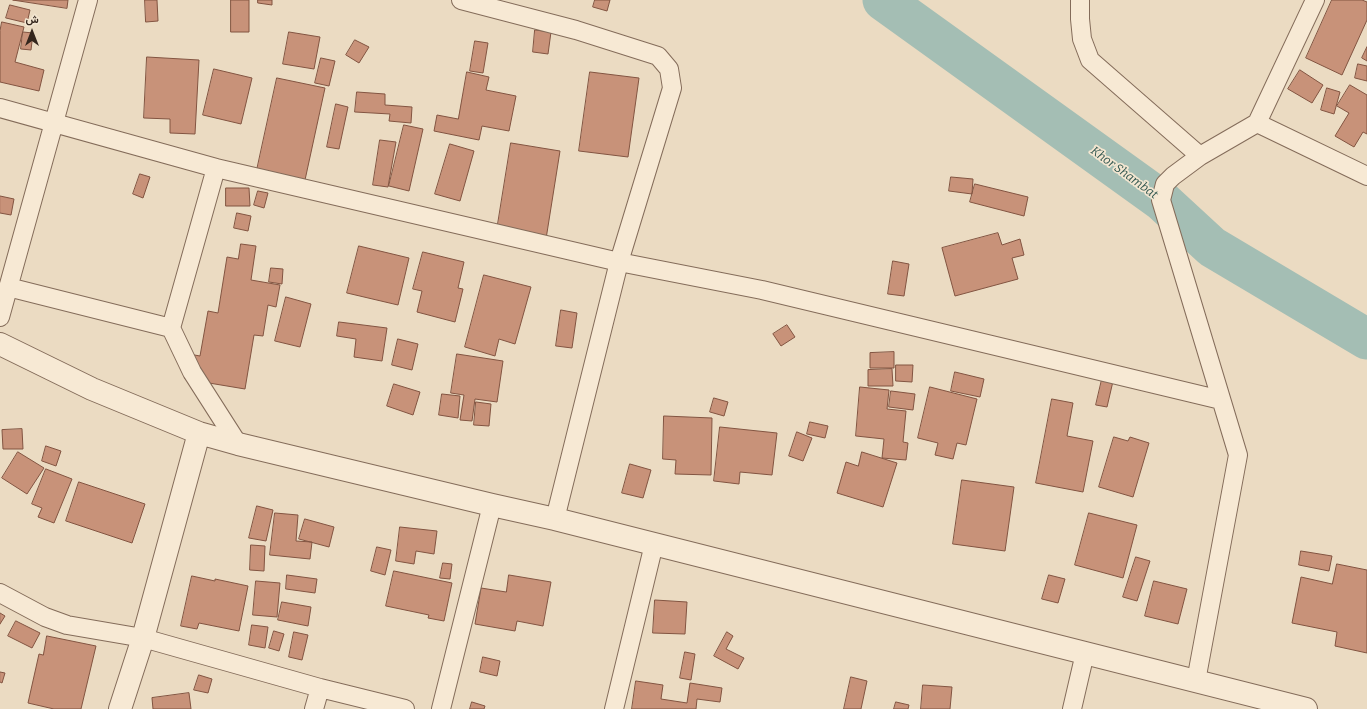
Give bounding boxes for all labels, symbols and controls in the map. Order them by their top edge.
north arrow [12,12,52,52]
text: ش [25,13,39,26]
water label: Khor Shambat [1088,144,1160,202]

